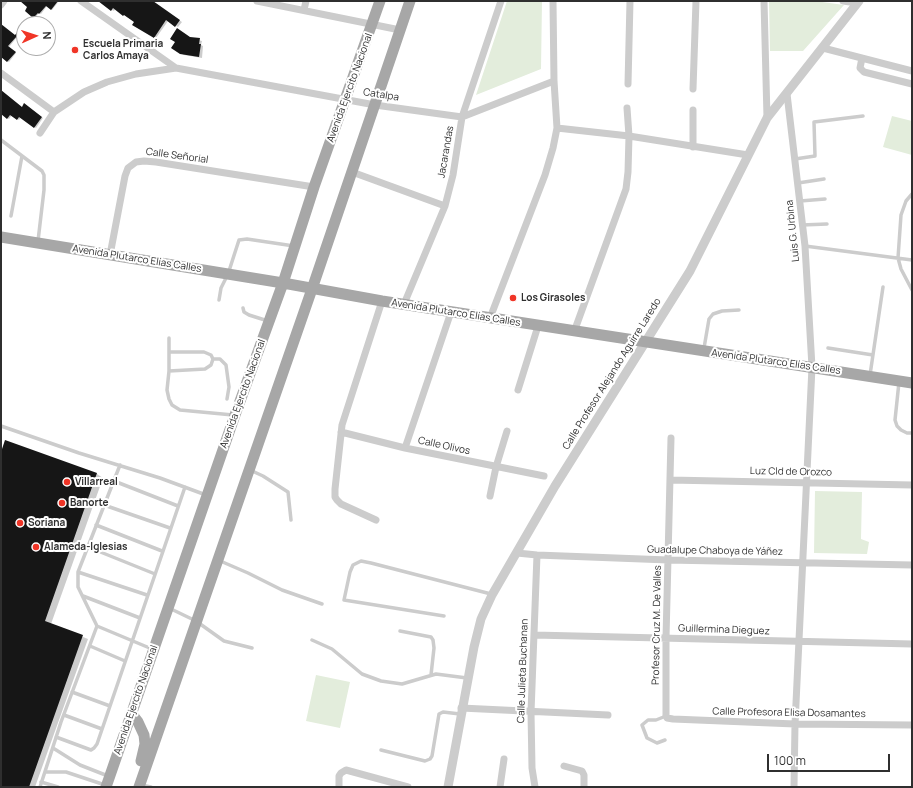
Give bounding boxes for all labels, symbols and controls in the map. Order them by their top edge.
north arrow [16,16,56,56]
text: N [40,31,55,40]
street label: Avenida Ejercito Nacional [325,32,375,144]
place label: Escuela Primaria Carlos Amaya [83,38,163,62]
marker: Escuela Primaria Carlos Amaya [70,45,80,55]
street label: Catalpa [362,86,400,104]
street label: Jacarandas [436,125,456,179]
street label: Calle Señorial [145,146,209,166]
street label: Luis G. Urbina [784,199,802,263]
street label: Avenida Plutarco Elías Calles [72,243,202,275]
place label: Los Girasoles [521,292,585,304]
marker: Los Girasoles [508,293,518,303]
street label: Calle Profesor Alejando Aguirre Laredo [560,296,664,452]
street label: Avenida Plutarco Elías Calles [391,297,521,329]
street label: Avenida Ejercito Nacional [218,338,268,450]
street label: Avenida Plutarco Elías Calles [711,347,841,377]
street label: Calle Olivos [417,435,471,457]
street label: Luz CId de Orozco [750,465,832,479]
place label: Villarreal [75,476,118,488]
marker: Villarreal [62,477,72,487]
place label: Banorte [70,497,108,509]
marker: Banorte [57,498,67,508]
place label: Soriana [28,517,65,529]
marker: Soriana [15,518,25,528]
place label: Alameda-Iglesias [44,541,128,553]
marker: Alameda-Iglesias [31,542,41,552]
street label: Guadalupe Chaboya de Yáñez [647,544,783,558]
street label: Profesor Cruz M. De Valles [650,565,664,685]
street label: Calle Julieta Buchanan [515,619,531,723]
street label: Guillermina Dieguez [678,622,770,638]
street label: Avenida Ejercito Nacional [112,644,160,756]
street label: Calle Profesora Elisa Dosamantes [712,706,866,720]
scale bar [769,746,892,772]
text: 100 m [774,752,806,769]

